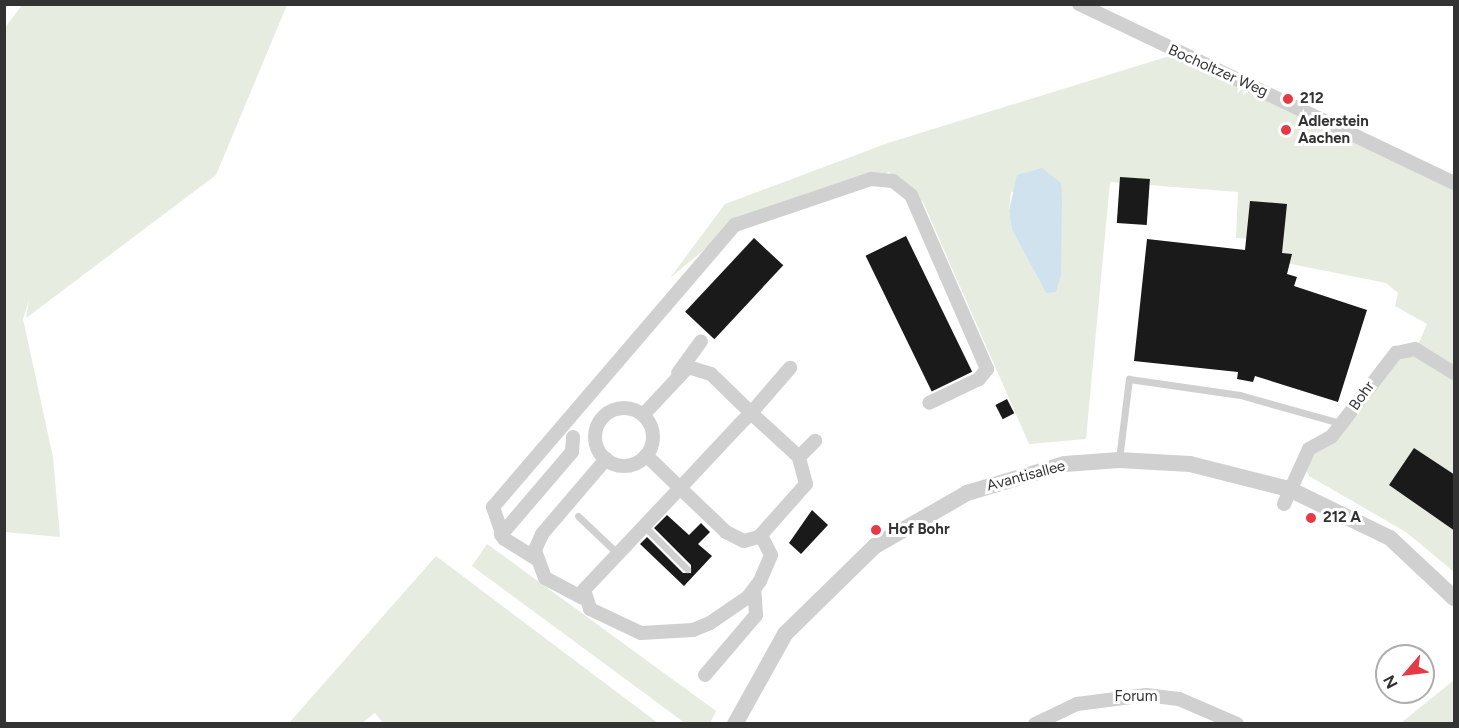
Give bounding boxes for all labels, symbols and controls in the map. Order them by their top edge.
street label: Bocholtzer Weg [1165,41,1271,101]
place label: 212 [1300,90,1324,108]
marker: 212 [1281,92,1295,106]
place label: Adlerstein Aachen [1298,112,1369,147]
marker: Adlerstein Aachen [1279,123,1293,137]
street label: Bohr [1346,378,1378,414]
street label: Avantisallee [985,457,1067,495]
place label: 212 A [1323,509,1361,527]
marker: 212 A [1304,511,1318,525]
place label: Hof Bohr [888,521,950,539]
marker: Hof Bohr [869,523,883,537]
north arrow [1375,644,1435,704]
text: N [1379,672,1402,692]
street label: Forum [1115,688,1157,706]

